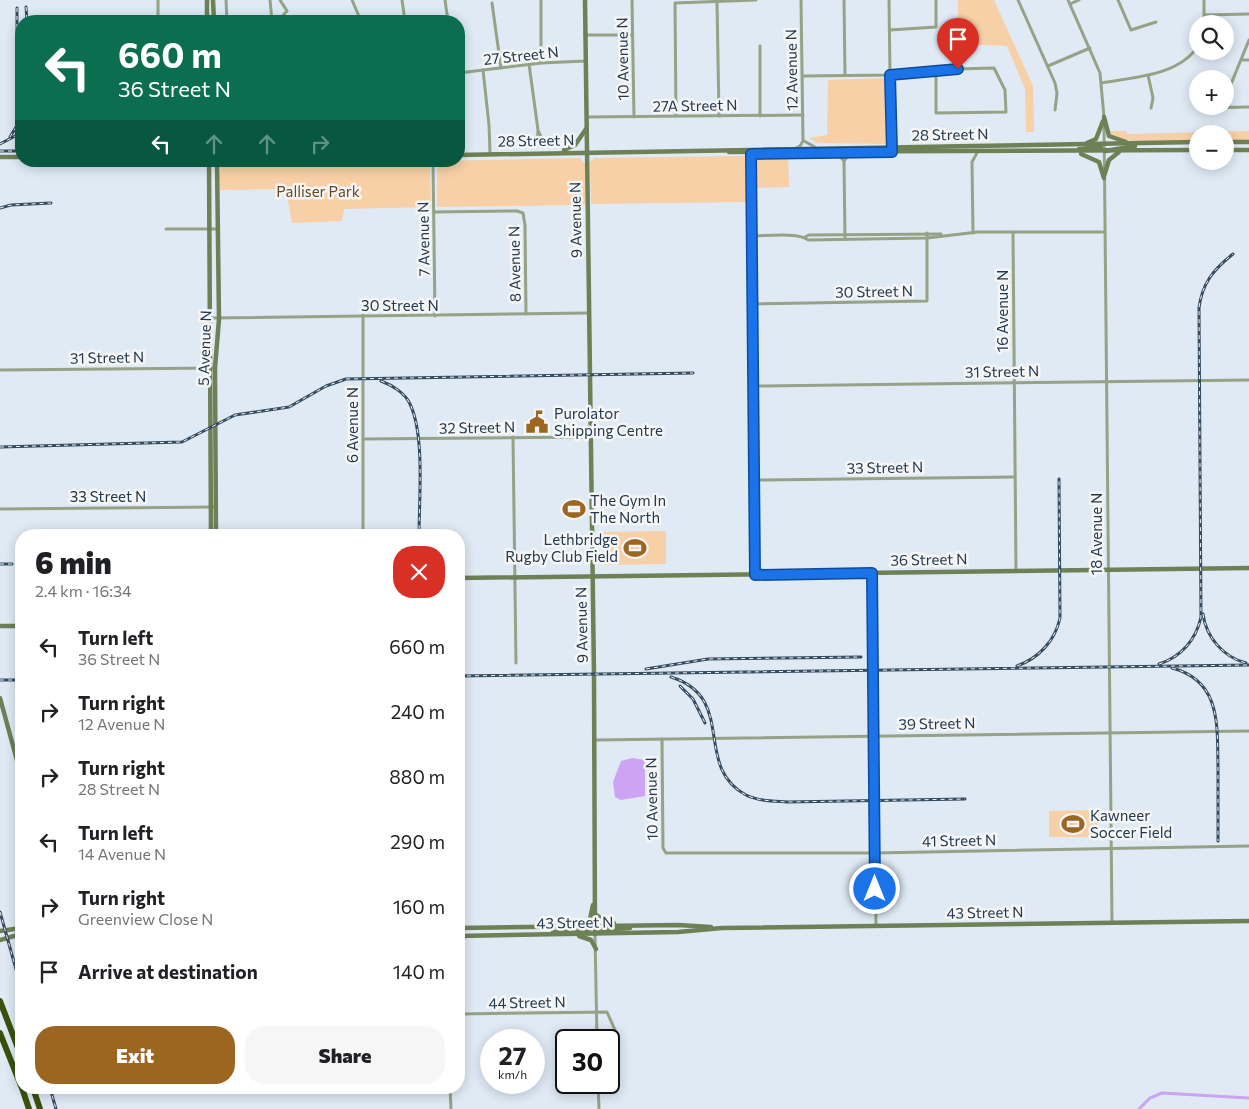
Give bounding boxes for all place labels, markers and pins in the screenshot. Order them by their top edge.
pin [937,18,979,69]
place label: Purolator Shipping Centre [554,404,663,439]
public building icon: Purolator Shipping Centre [524,409,550,435]
place label: The Gym In The North [590,491,666,526]
sports icon: The Gym In The North [561,496,587,522]
place label: Lethbridge Rugby Club Field [505,530,618,565]
sports icon: Lethbridge Rugby Club Field [622,535,648,561]
place label: Kawneer Soccer Field [1090,806,1172,841]
sports icon: Kawneer Soccer Field [1060,811,1086,837]

